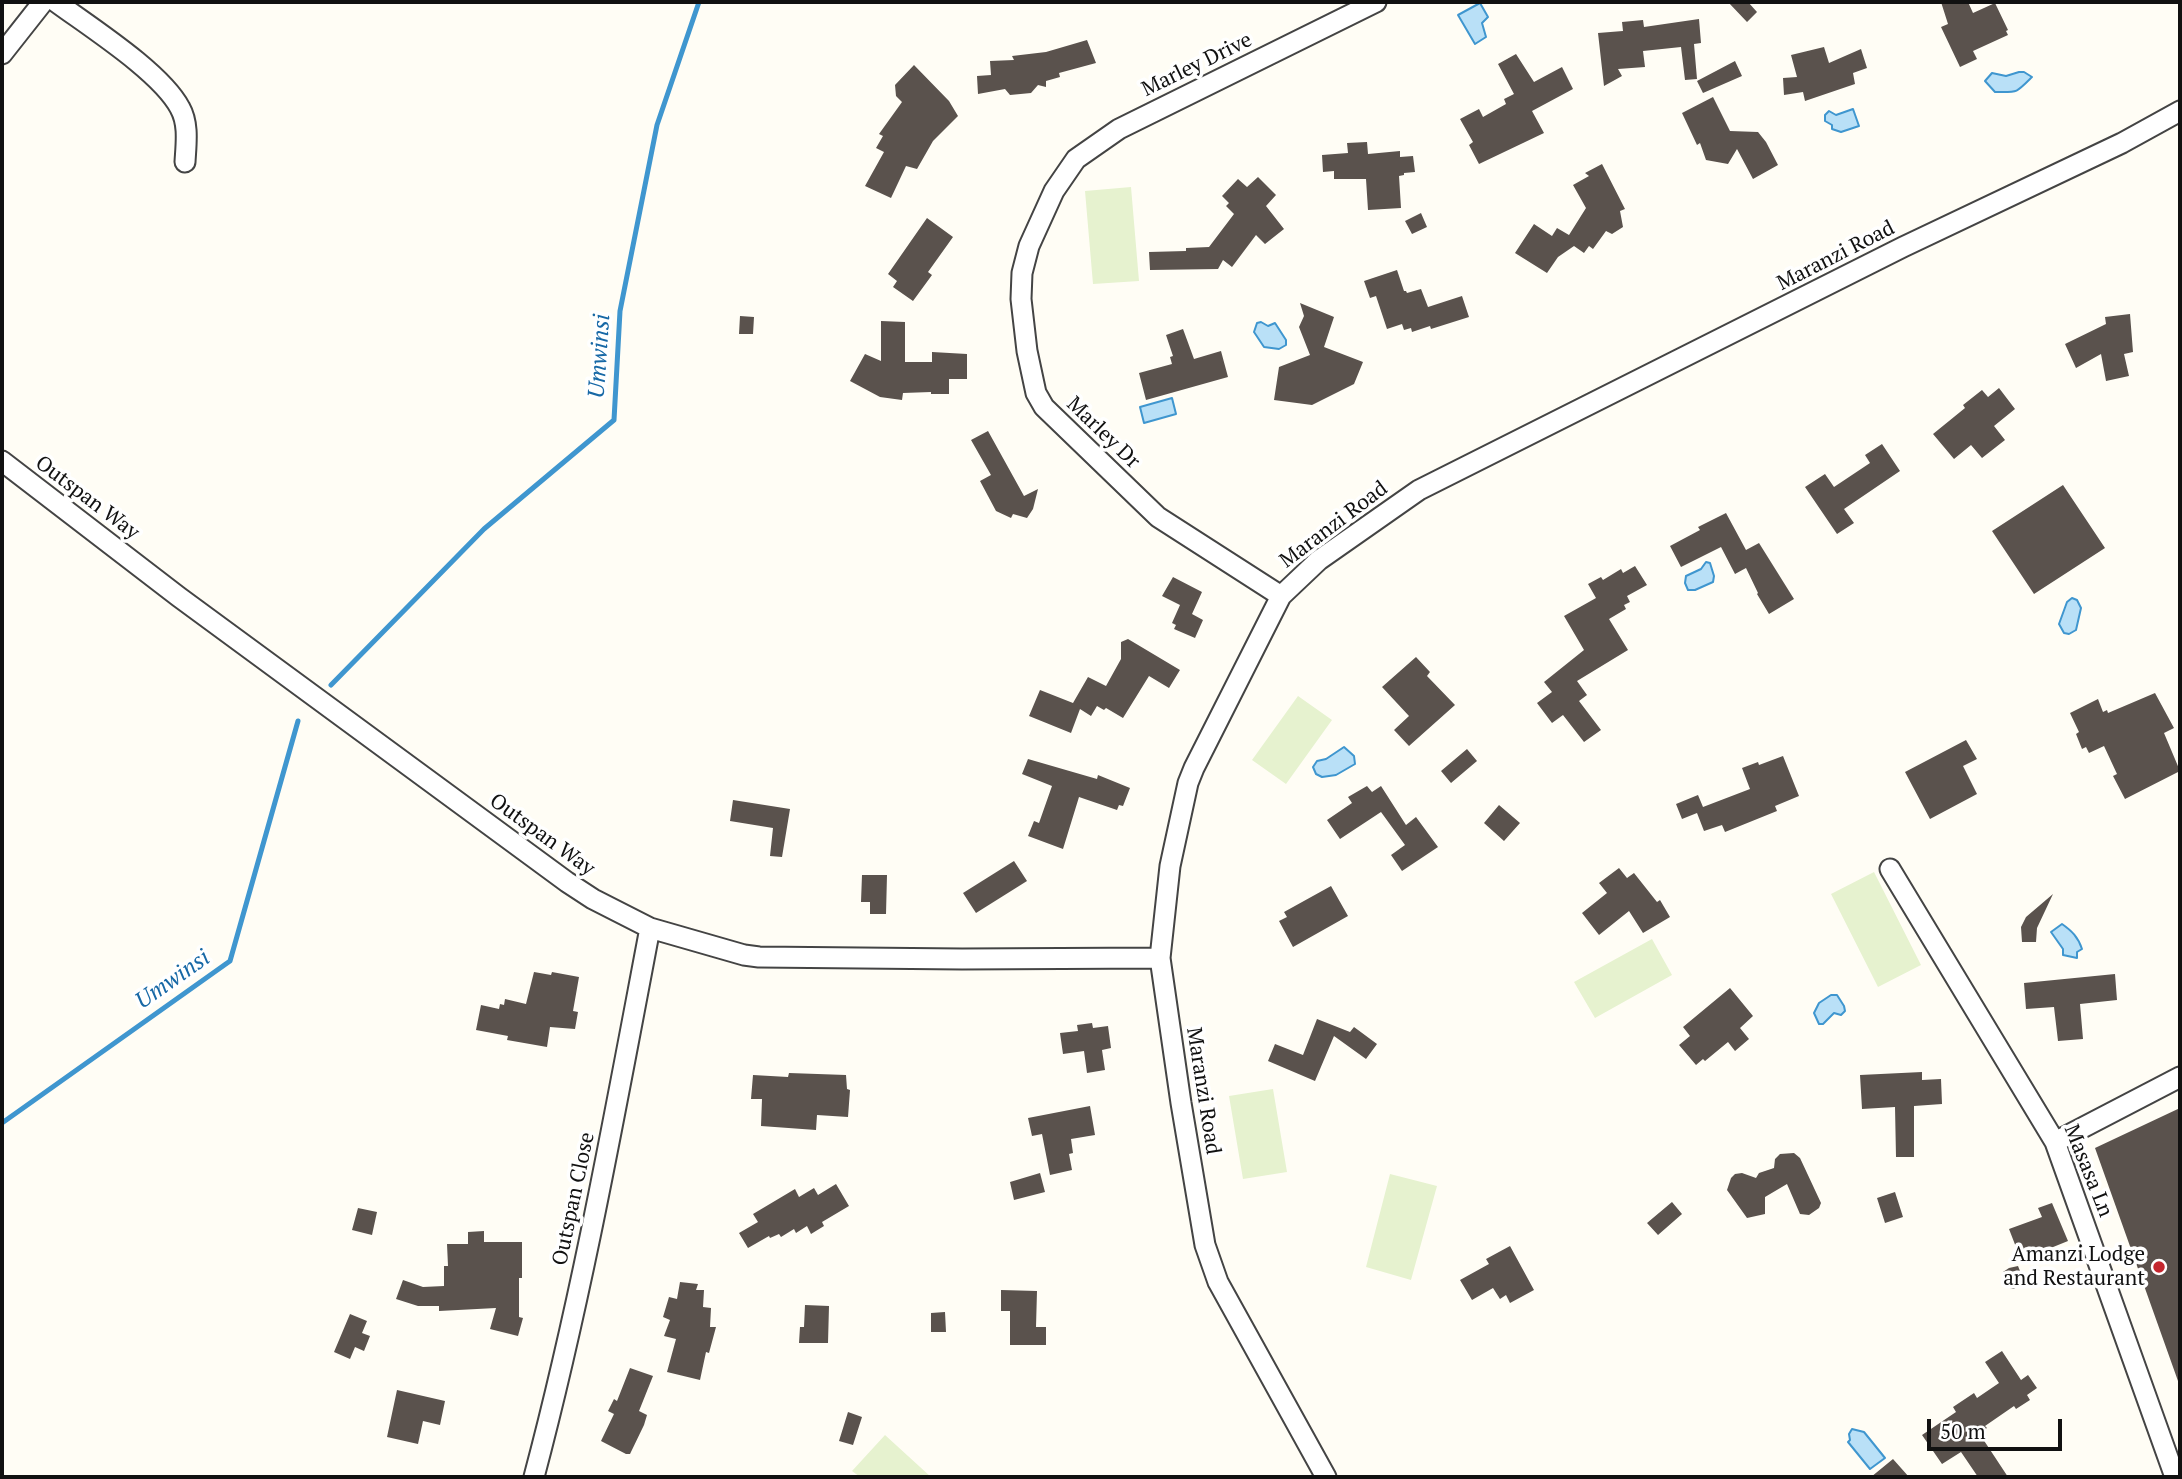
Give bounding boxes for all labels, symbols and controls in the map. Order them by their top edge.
street label: Marley Drive [1138,28,1256,102]
street label: Maranzi Road [1773,216,1899,296]
water label: Umwinsi [583,313,617,399]
street label: Marley Dr [1061,392,1145,474]
street label: Outspan Way [30,451,144,545]
street label: Maranzi Road [1275,476,1393,574]
street label: Outspan Way [484,788,600,882]
water label: Umwinsi [130,944,216,1016]
street label: Maranzi Road [1181,1026,1225,1156]
street label: Masasa Ln [2058,1121,2118,1221]
street label: Outspan Close [548,1130,600,1268]
place label: Amanzi Lodge and Restaurant [2003,1242,2145,1292]
marker: Amanzi Lodge and Restaurant [2151,1259,2167,1275]
scale bar [1930,1406,2065,1450]
text: 50 m [1940,1417,1986,1445]

